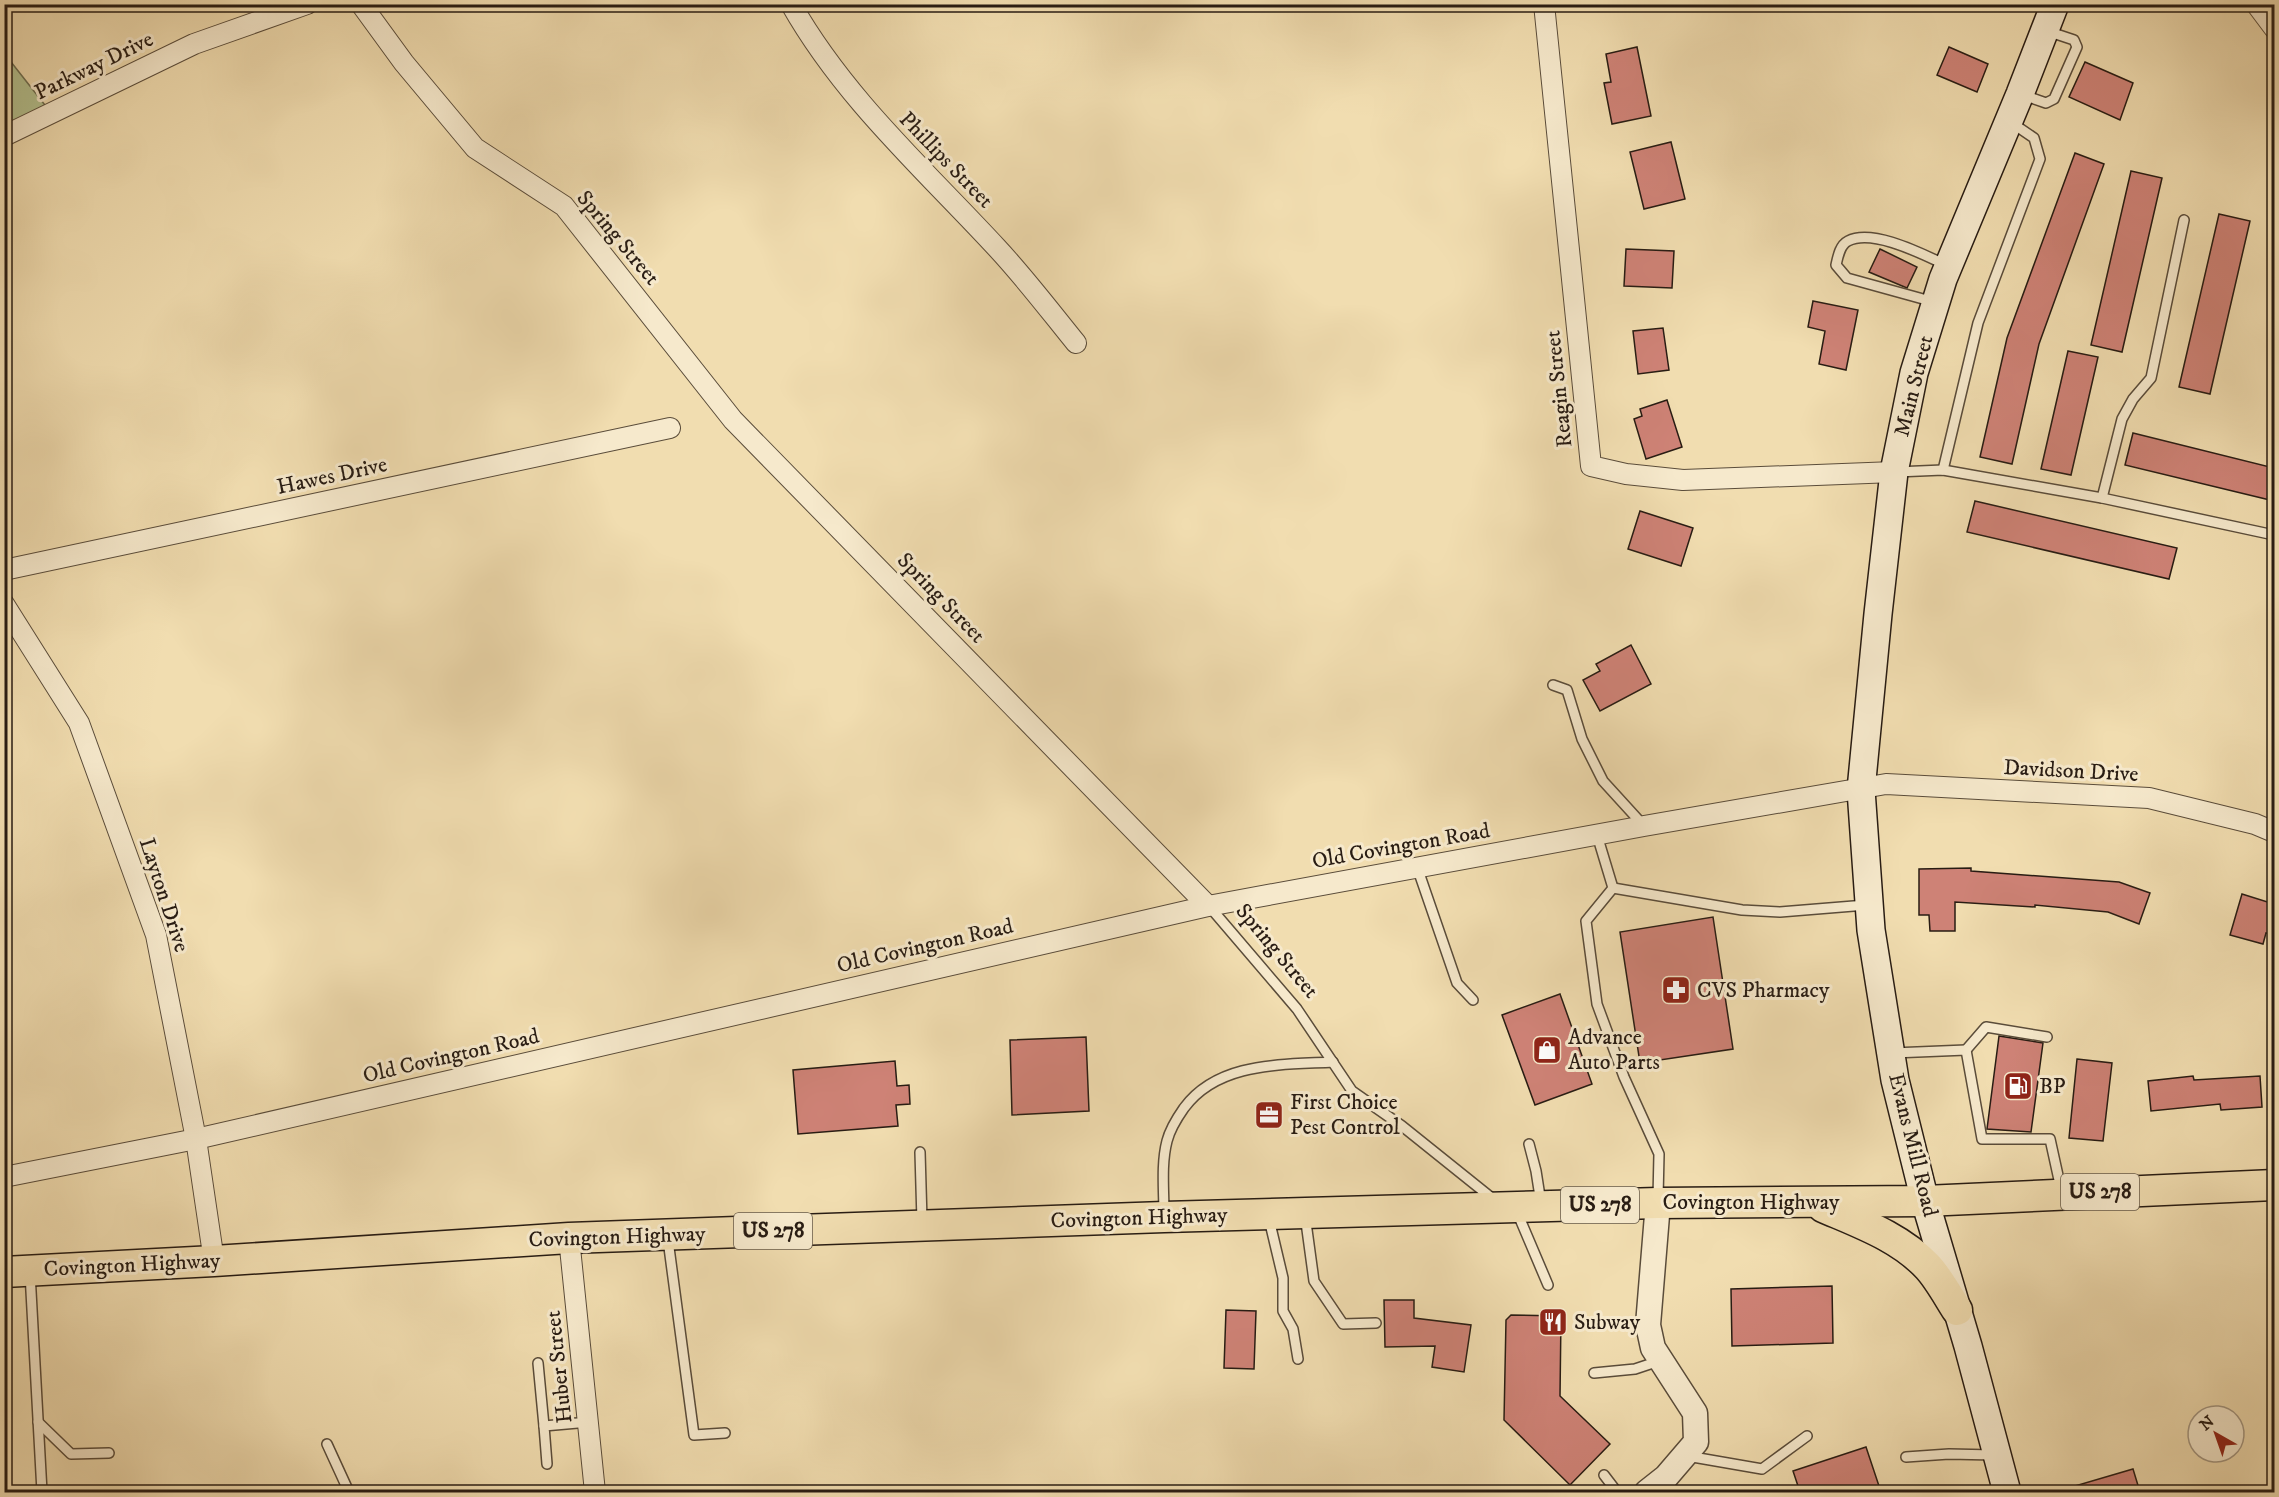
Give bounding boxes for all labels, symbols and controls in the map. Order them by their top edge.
street label: Parkway Drive [30,26,158,106]
street label: Phillips Street [893,106,999,214]
street label: Spring Street [571,185,665,291]
street label: Reagin Street [1539,329,1579,449]
street label: Main Street [1888,333,1940,439]
street label: Hawes Drive [274,451,390,501]
street label: Spring Street [891,547,991,649]
street label: Davidson Drive [2003,754,2139,788]
street label: Old Covington Road [1310,817,1492,875]
street label: Layton Drive [133,834,195,956]
street label: Spring Street [1230,898,1324,1004]
street label: Old Covington Road [834,913,1016,979]
pharmacy icon: CVS Pharmacy [1660,974,1692,1006]
place label: CVS Pharmacy [1697,977,1830,1004]
street label: Old Covington Road [360,1023,542,1089]
place label: Advance Auto Parts [1568,1024,1660,1076]
shop icon: Advance Auto Parts [1531,1034,1563,1066]
street label: Evans Mill Road [1882,1070,1944,1220]
fuel station icon: BP [2002,1070,2034,1102]
place label: BP [2039,1073,2066,1100]
place label: First Choice Pest Control [1290,1089,1400,1141]
office icon: First Choice Pest Control [1253,1099,1285,1131]
road number: US 278 [2061,1174,2139,1210]
road number: US 278 [1561,1187,1639,1223]
street label: Covington Highway [1663,1189,1840,1216]
street label: Covington Highway [1050,1201,1228,1235]
road number: US 278 [734,1213,812,1249]
street label: Covington Highway [528,1220,706,1254]
street label: Covington Highway [43,1247,222,1283]
restaurant icon: Subway [1537,1306,1569,1338]
street label: Huber Street [540,1309,578,1425]
place label: Subway [1574,1309,1641,1336]
north arrow [2186,1404,2246,1464]
text: N [2196,1411,2218,1435]

